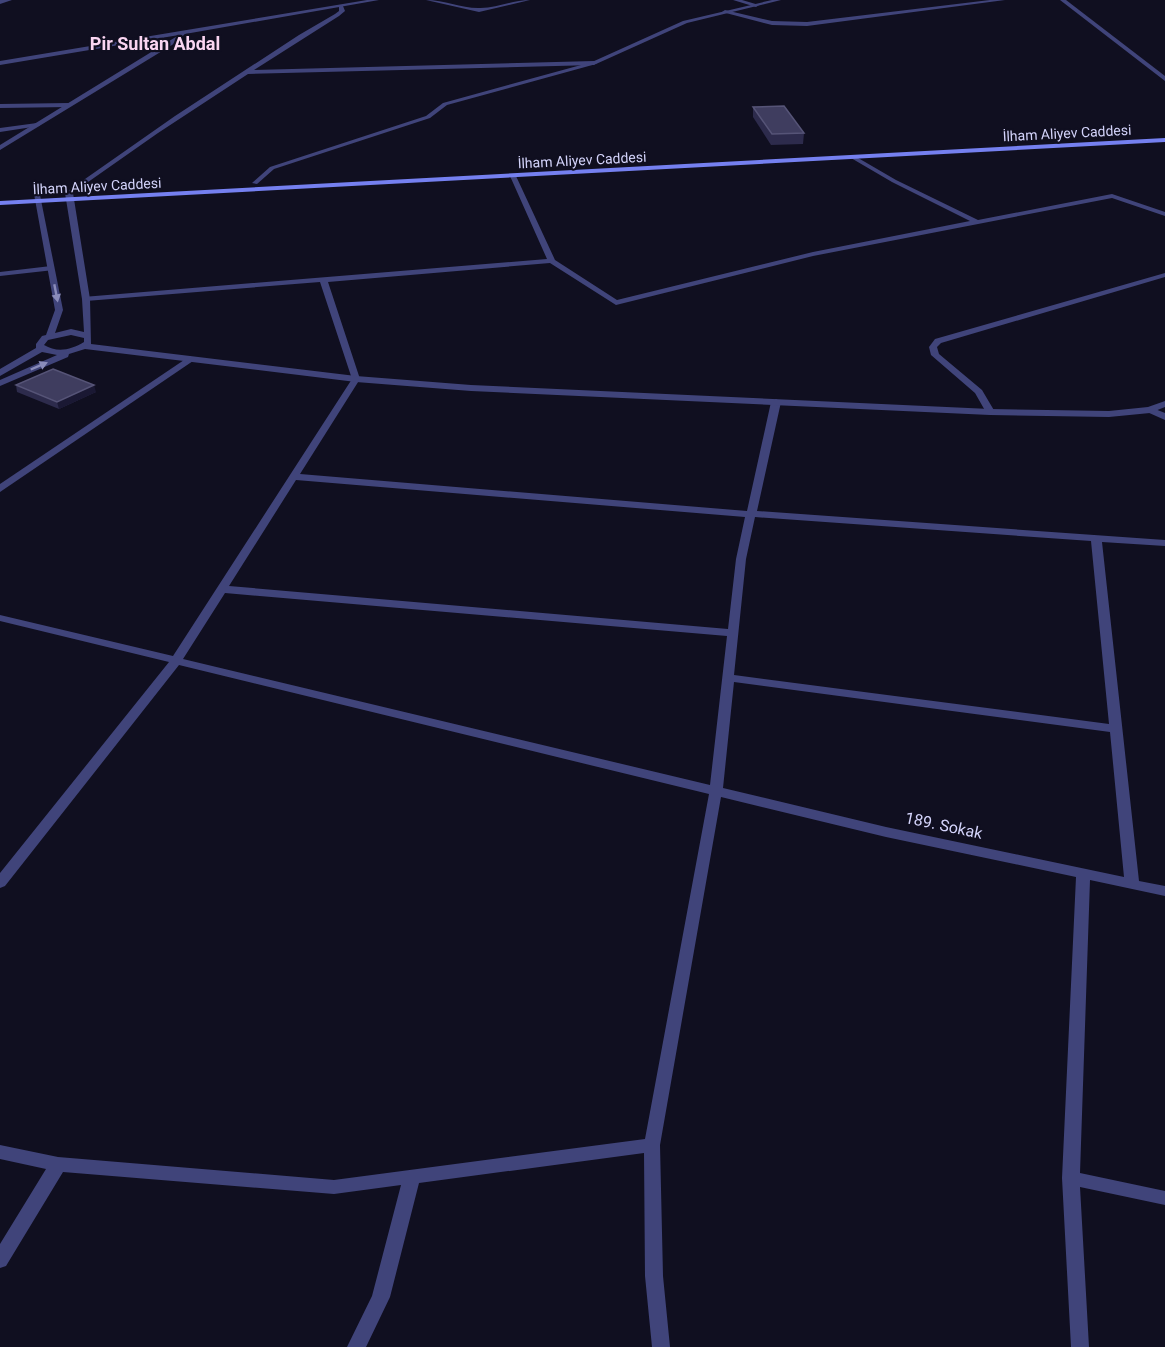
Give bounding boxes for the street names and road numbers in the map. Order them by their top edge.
street label: İlham Aliyev Caddesi [1002,122,1132,144]
street label: İlham Aliyev Caddesi [517,149,647,171]
street label: İlham Aliyev Caddesi [32,175,162,197]
street label: 189. Sokak [903,808,985,843]

